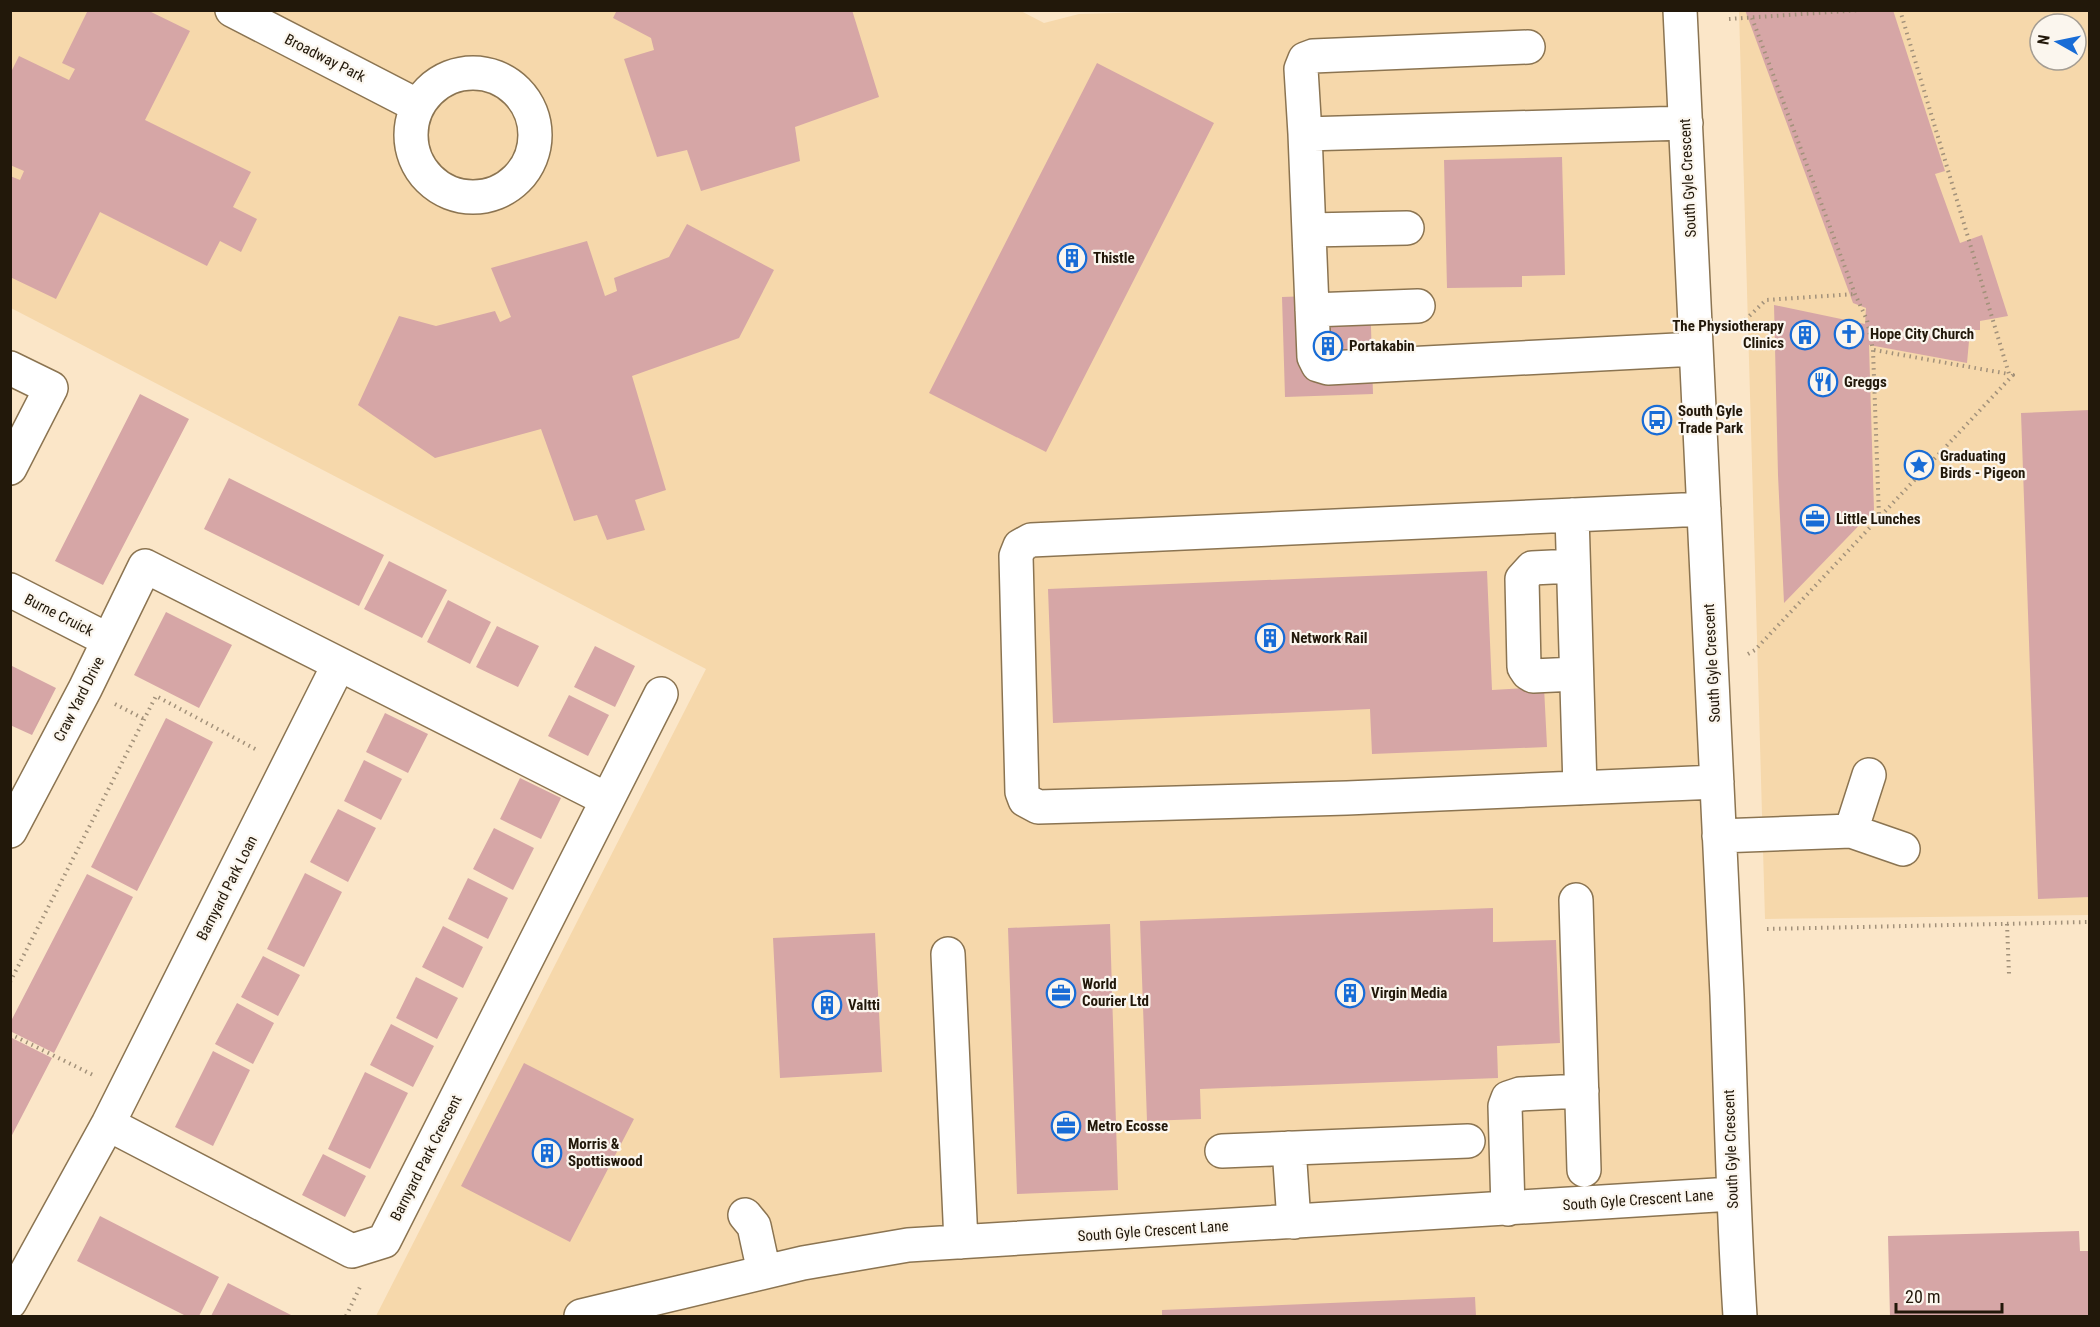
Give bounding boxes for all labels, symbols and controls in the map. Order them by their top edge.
north arrow [2028,12,2088,72]
street label: Broadway Park [282,30,369,86]
text: N [2034,33,2054,46]
street label: South Gyle Crescent [1676,118,1700,238]
building icon: Thistle [1056,242,1088,274]
place label: Thistle [1093,249,1135,267]
place label: The Physiotherapy Clinics [1672,317,1784,352]
church icon: Hope City Church [1833,318,1865,350]
building icon: The Physiotherapy Clinics [1789,319,1821,351]
place label: Hope City Church [1870,325,1974,343]
building icon: Portakabin [1312,330,1344,362]
place label: Portakabin [1349,337,1415,355]
restaurant icon: Greggs [1807,366,1839,398]
place label: Greggs [1844,373,1887,391]
place label: South Gyle Trade Park [1678,402,1744,437]
bus stop icon: South Gyle Trade Park [1641,404,1673,436]
place label: Graduating Birds - Pigeon [1940,447,2025,482]
place icon: Graduating Birds - Pigeon [1903,449,1935,481]
office icon: Little Lunches [1799,503,1831,535]
place label: Little Lunches [1836,510,1921,528]
street label: Burne Cruick [21,590,97,640]
street label: South Gyle Crescent [1700,603,1724,723]
building icon: Network Rail [1254,622,1286,654]
place label: Network Rail [1291,629,1367,647]
street label: Craw Yard Drive [50,654,108,744]
street label: Barnyard Park Loan [193,833,261,943]
place label: World Courier Ltd [1082,975,1149,1010]
office icon: World Courier Ltd [1045,977,1077,1009]
building icon: Virgin Media [1334,977,1366,1009]
place label: Virgin Media [1371,984,1447,1002]
building icon: Valtti [811,989,843,1021]
place label: Valtti [848,996,880,1014]
street label: South Gyle Crescent [1720,1089,1742,1209]
street label: Barnyard Park Crescent [387,1092,465,1224]
office icon: Metro Ecosse [1050,1110,1082,1142]
place label: Metro Ecosse [1087,1117,1168,1135]
place label: Morris & Spottiswood [568,1135,643,1170]
building icon: Morris & Spottiswood [531,1137,563,1169]
street label: South Gyle Crescent Lane [1562,1186,1714,1214]
street label: South Gyle Crescent Lane [1077,1217,1229,1245]
scale bar [1896,1276,2002,1314]
text: 20 m [1905,1286,1940,1307]

